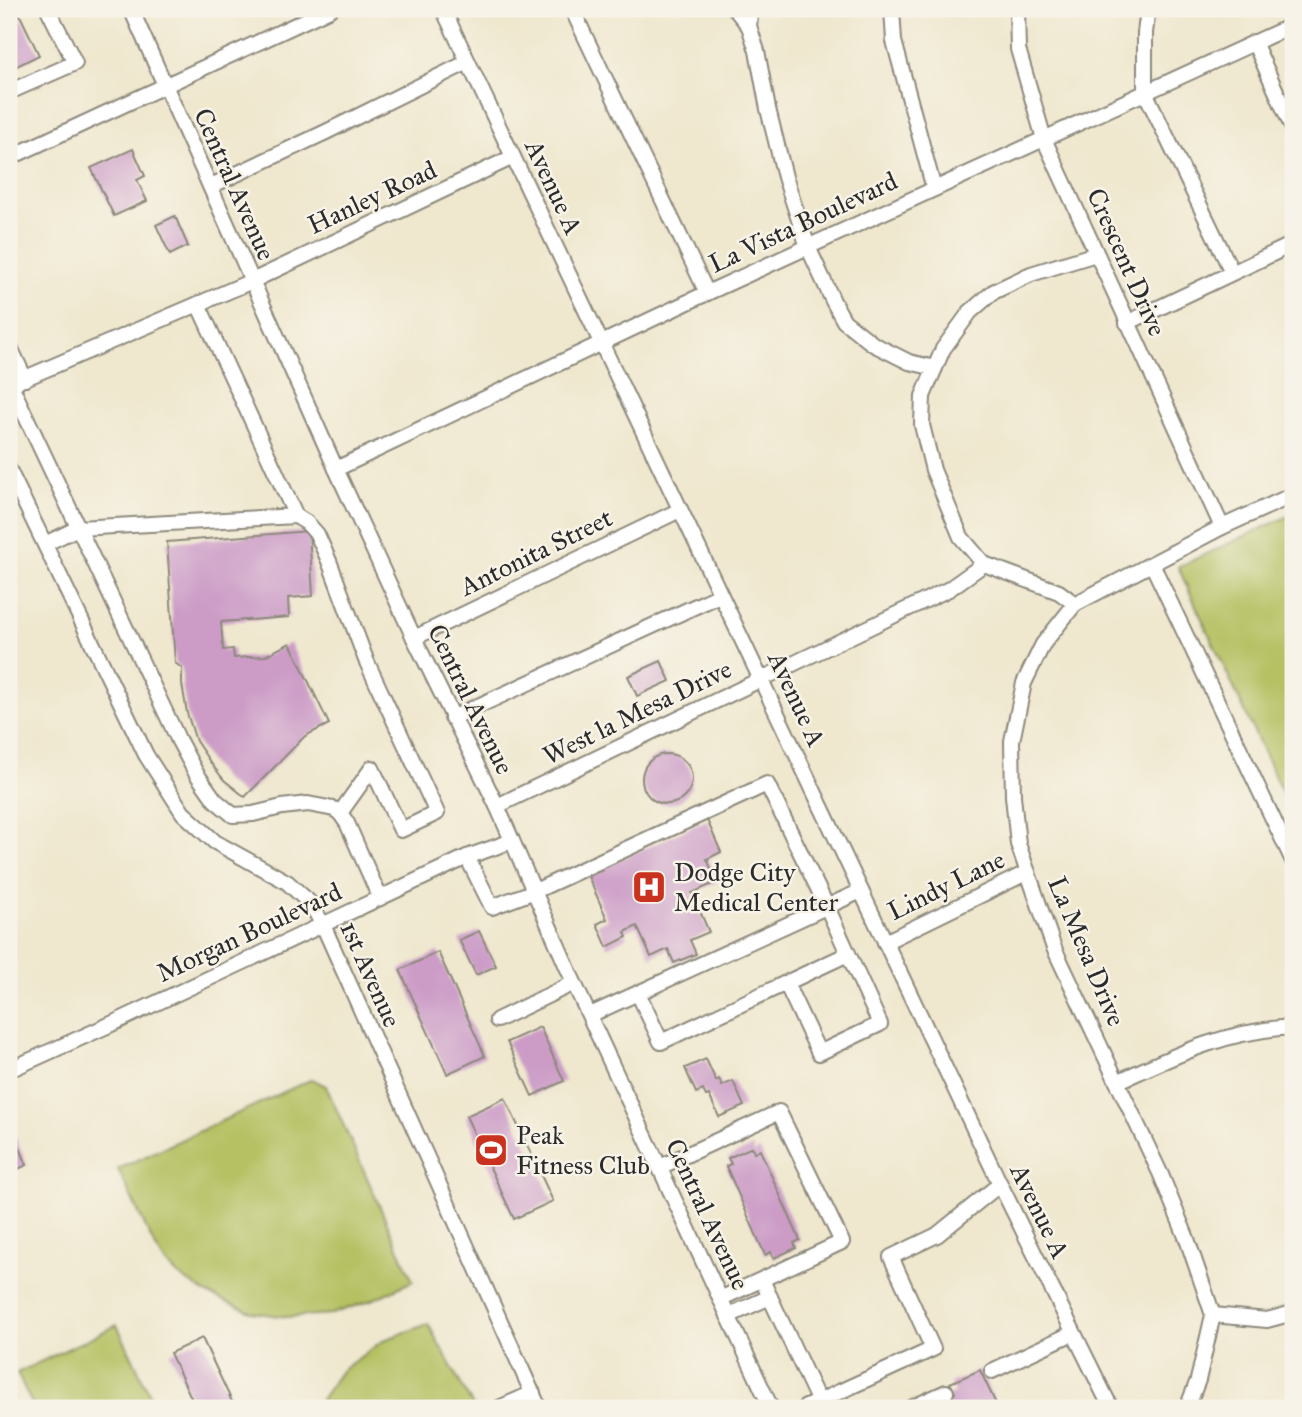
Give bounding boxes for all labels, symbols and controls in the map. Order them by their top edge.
street label: Central Avenue [187,103,283,265]
street label: Avenue A [518,133,590,240]
street label: Hanley Road [303,153,441,241]
street label: La Vista Boulevard [704,164,902,280]
street label: Crescent Drive [1080,183,1174,341]
street label: Antonita Street [454,501,617,603]
street label: Central Avenue [421,619,521,779]
street label: Avenue A [761,645,833,752]
street label: West la Mesa Drive [537,652,737,772]
street label: Lindy Lane [882,843,1010,927]
place label: Dodge City Medical Center [674,856,839,918]
hospital icon: Dodge City Medical Center [630,868,668,906]
street label: La Mesa Drive [1041,871,1133,1031]
street label: Morgan Boulevard [151,875,347,989]
street label: 1st Avenue [333,916,409,1032]
place label: Peak Fitness Club [516,1119,650,1181]
sports icon: Peak Fitness Club [472,1131,510,1169]
street label: Central Avenue [659,1133,757,1295]
street label: Avenue A [1003,1158,1077,1264]

